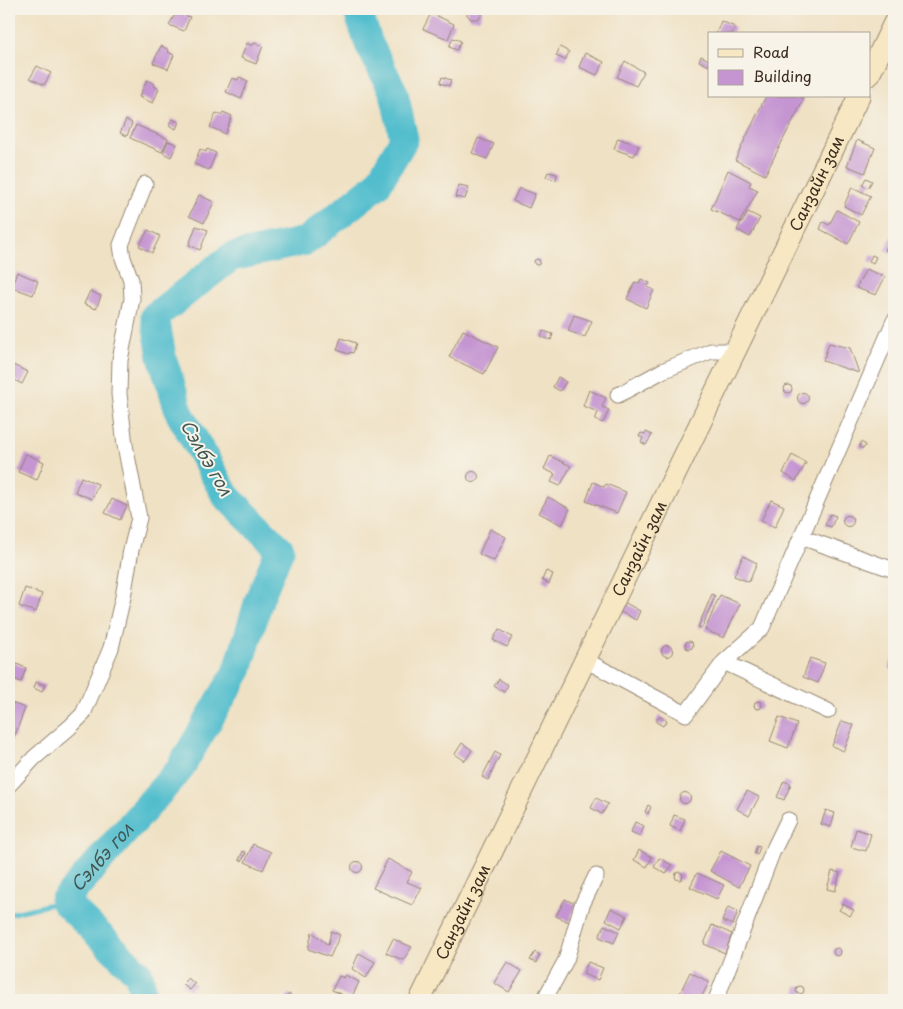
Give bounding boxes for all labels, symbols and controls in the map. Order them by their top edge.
legend [708,32,870,98]
text: Road [753,40,789,63]
text: Building [753,64,812,87]
street label: Санзайн зам [782,131,849,235]
water label: Сэлбэ гол [175,414,240,500]
street label: Санзайн зам [605,496,672,600]
water label: Сэлбэ гол [63,816,139,897]
street label: Санзайн зам [428,859,495,964]

